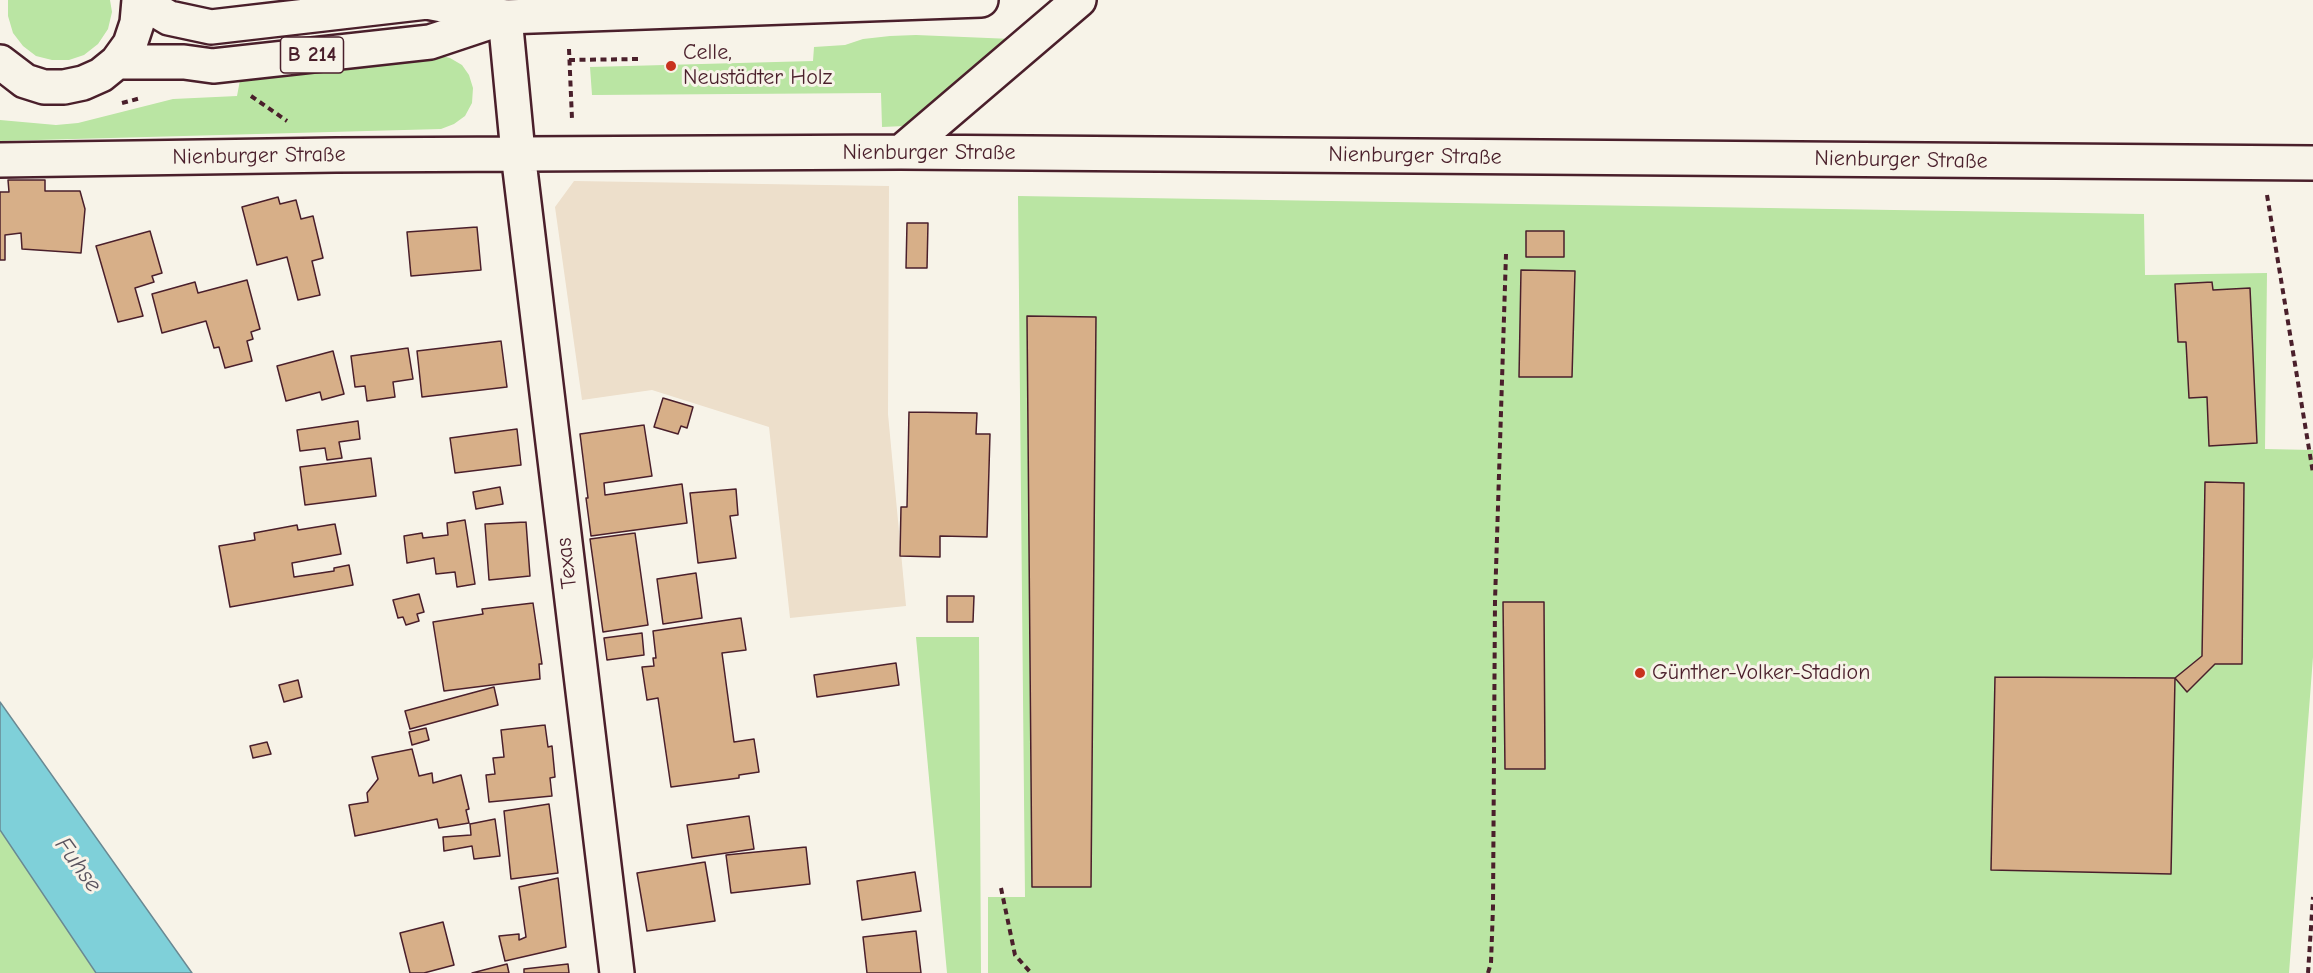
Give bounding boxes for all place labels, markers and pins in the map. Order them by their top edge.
place label: Celle, Neustädter Holz [683,40,832,92]
marker: Celle, Neustädter Holz [664,59,678,73]
place label: Günther-Volker-Stadion [1652,660,1870,686]
marker: Günther-Volker-Stadion [1633,666,1647,680]

